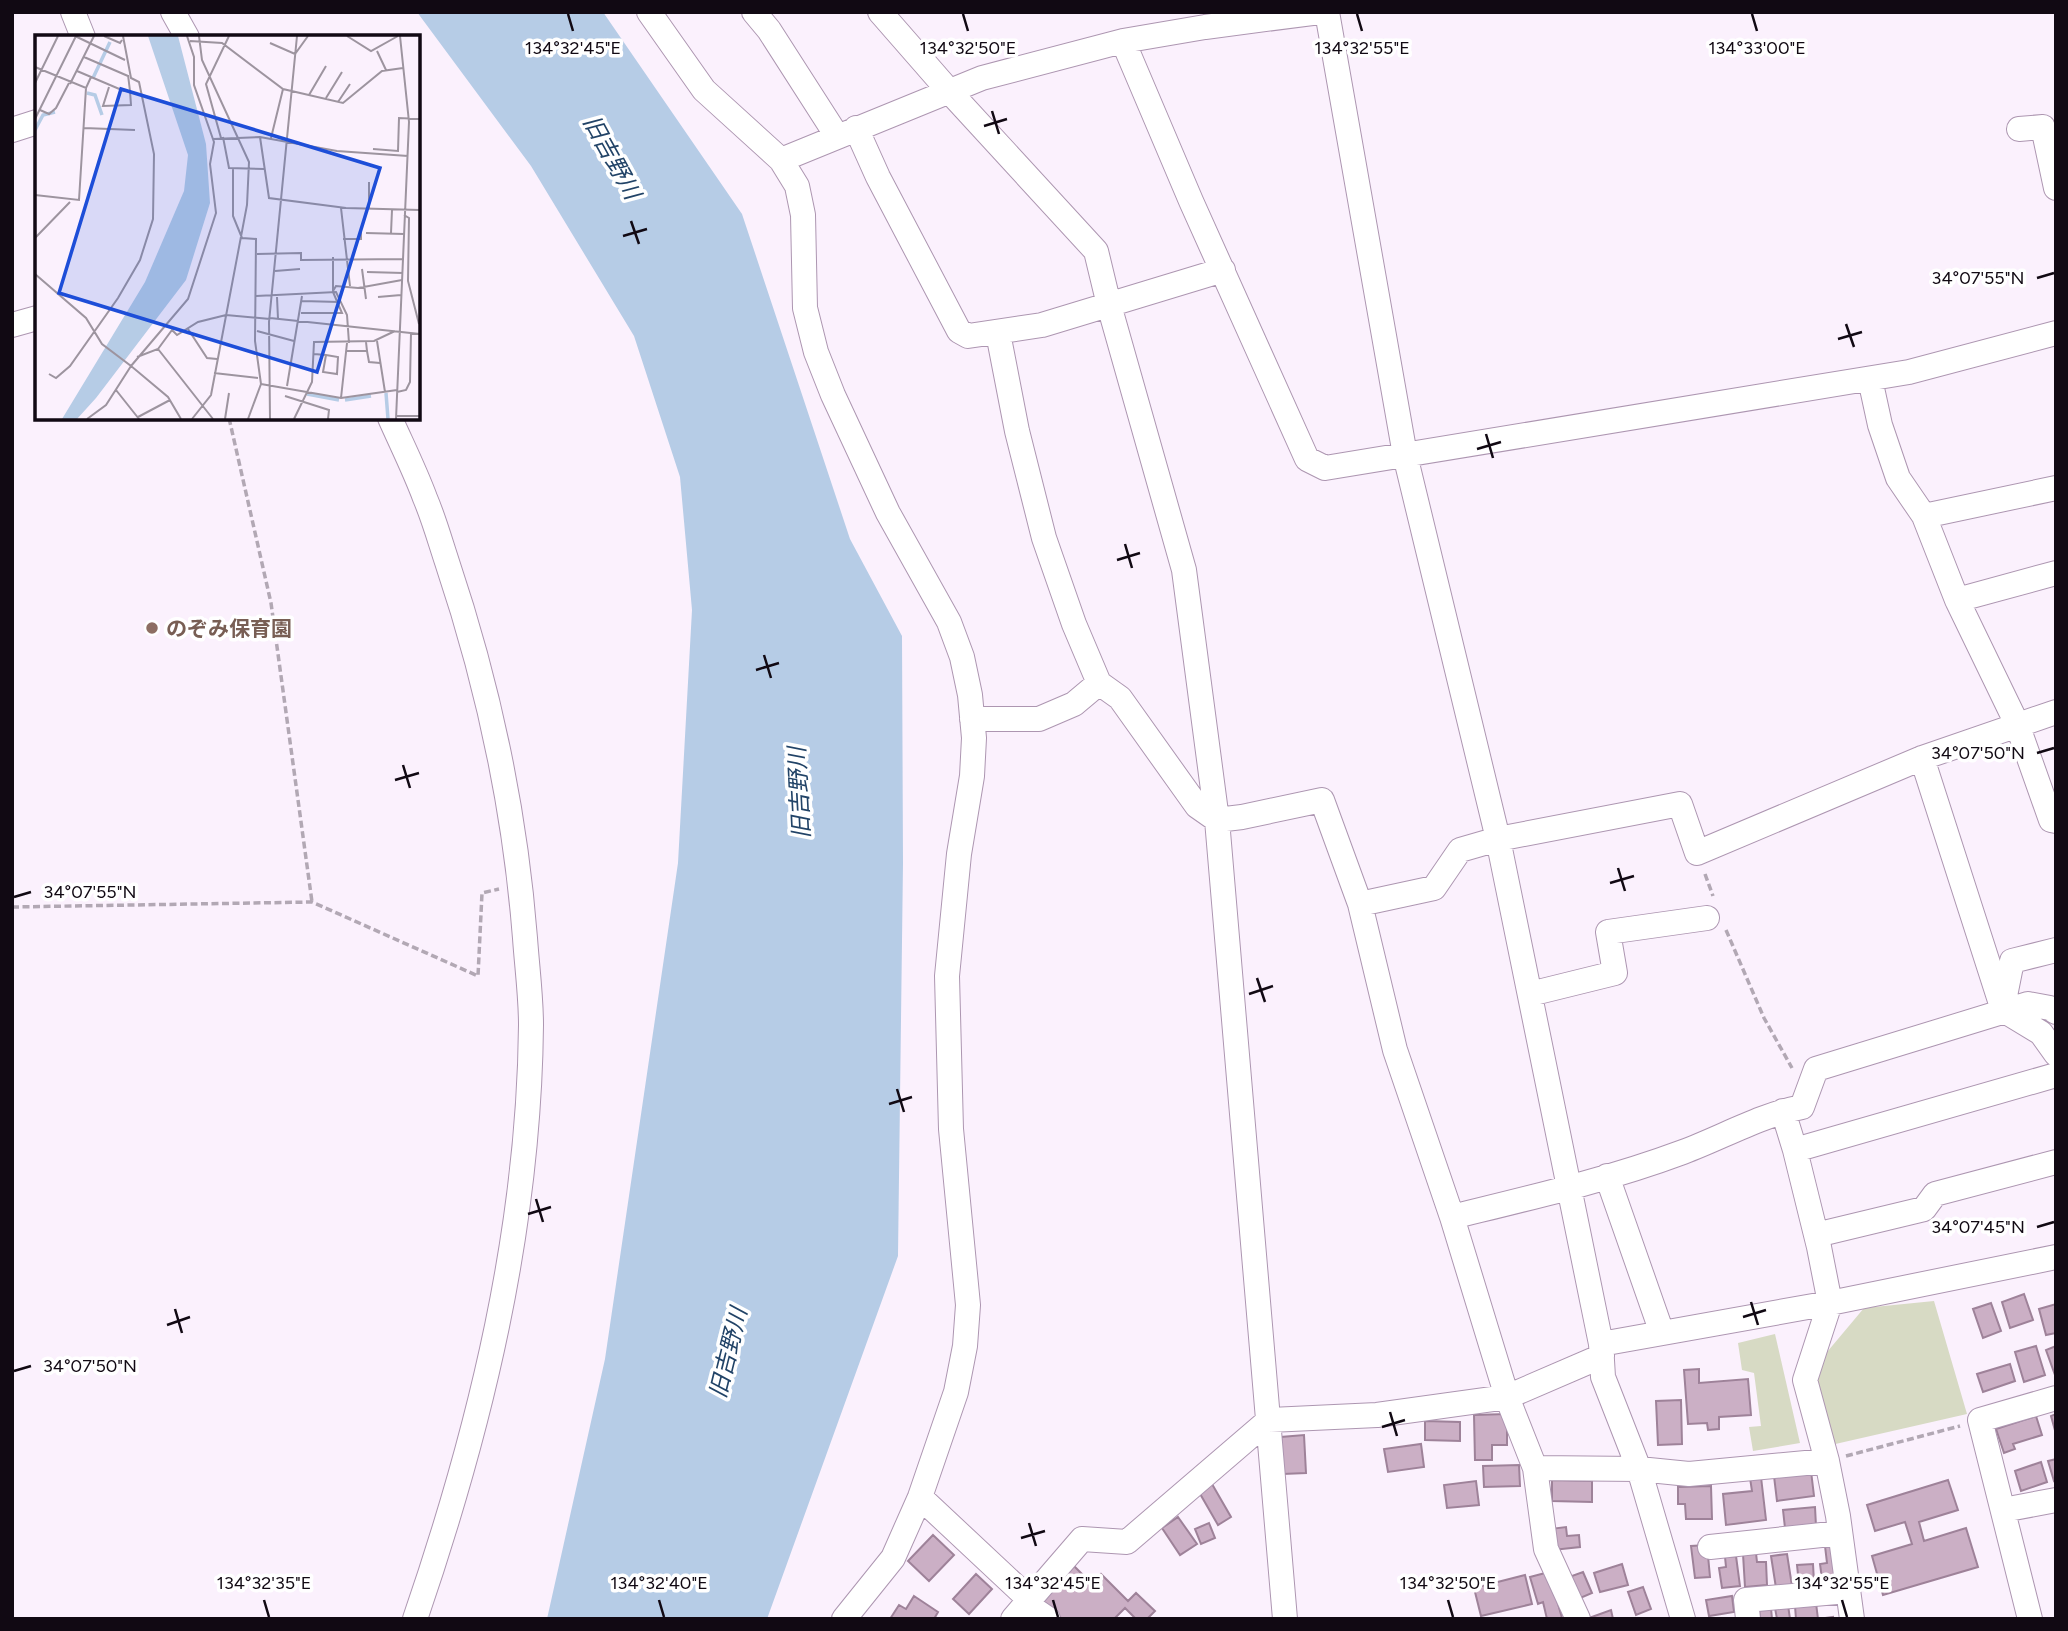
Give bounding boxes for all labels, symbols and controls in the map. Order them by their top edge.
inset map [35,35,420,420]
text: 134°32'45"E [525,37,621,59]
text: 134°32'50"E [920,37,1016,59]
text: 134°32'55"E [1314,37,1410,59]
text: 134°33'00"E [1708,37,1806,59]
water label: 旧吉野川 [577,110,648,207]
text: 34°07'55"N [1932,267,2024,289]
place label: のぞみ保育園 [166,616,292,641]
marker: のぞみ保育園 [144,620,160,636]
text: 34°07'50"N [1931,742,2025,764]
water label: 旧吉野川 [782,743,815,840]
text: 34°07'55"N [44,881,136,903]
text: 34°07'45"N [1931,1216,2025,1238]
water label: 旧吉野川 [703,1302,753,1401]
text: 34°07'50"N [43,1355,137,1377]
text: 134°32'35"E [216,1572,312,1594]
text: 134°32'40"E [610,1572,708,1594]
text: 134°32'45"E [1005,1572,1101,1594]
text: 134°32'50"E [1400,1572,1496,1594]
text: 134°32'55"E [1794,1572,1890,1594]

